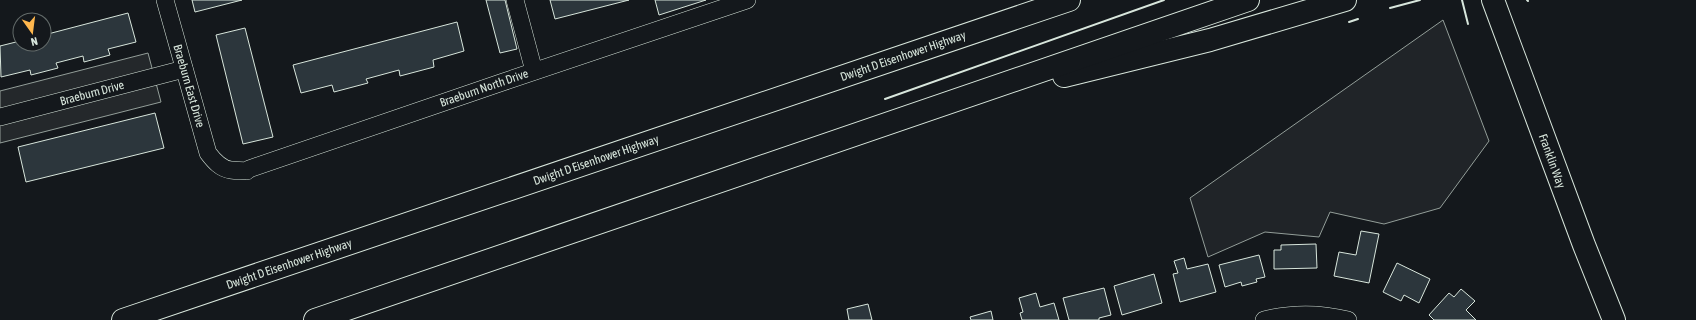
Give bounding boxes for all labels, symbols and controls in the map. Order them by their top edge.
north arrow [12,12,52,52]
street label: Dwight D Eisenhower Highway [838,28,968,84]
text: N [30,35,39,48]
street label: Braeburn East Drive [170,43,208,129]
street label: Braeburn North Drive [438,66,530,110]
street label: Braeburn Drive [58,78,126,108]
street label: Dwight D Eisenhower Highway [531,132,661,188]
street label: Franklin Way [1536,132,1568,190]
street label: Dwight D Eisenhower Highway [224,236,354,292]

